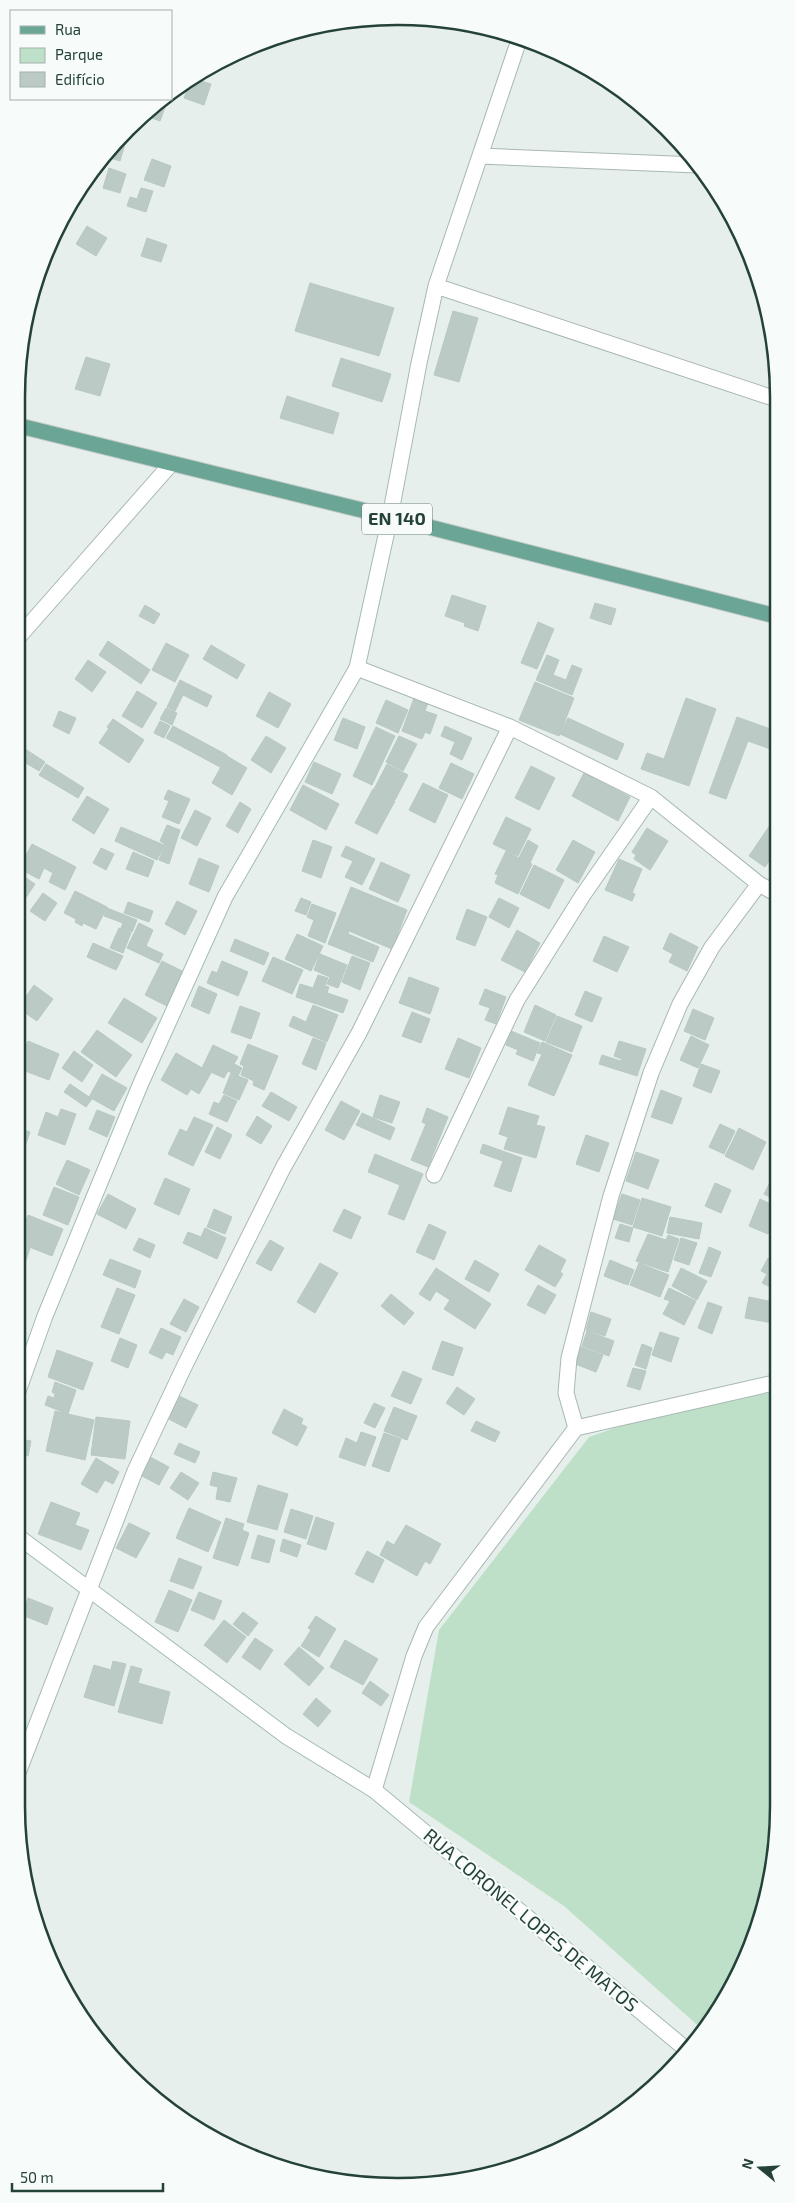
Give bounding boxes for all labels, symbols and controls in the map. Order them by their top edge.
legend [10,10,172,100]
text: Rua [55,20,81,38]
text: Parque [55,45,103,63]
text: Edifício [55,70,105,88]
road number: EN 140 [362,504,432,534]
street label: RUA CORONEL LOPES DE MATOS [419,1823,643,2016]
north arrow [735,2143,785,2193]
text: N [738,2156,757,2171]
scale bar [12,2160,164,2192]
text: 50 m [20,2168,54,2186]

